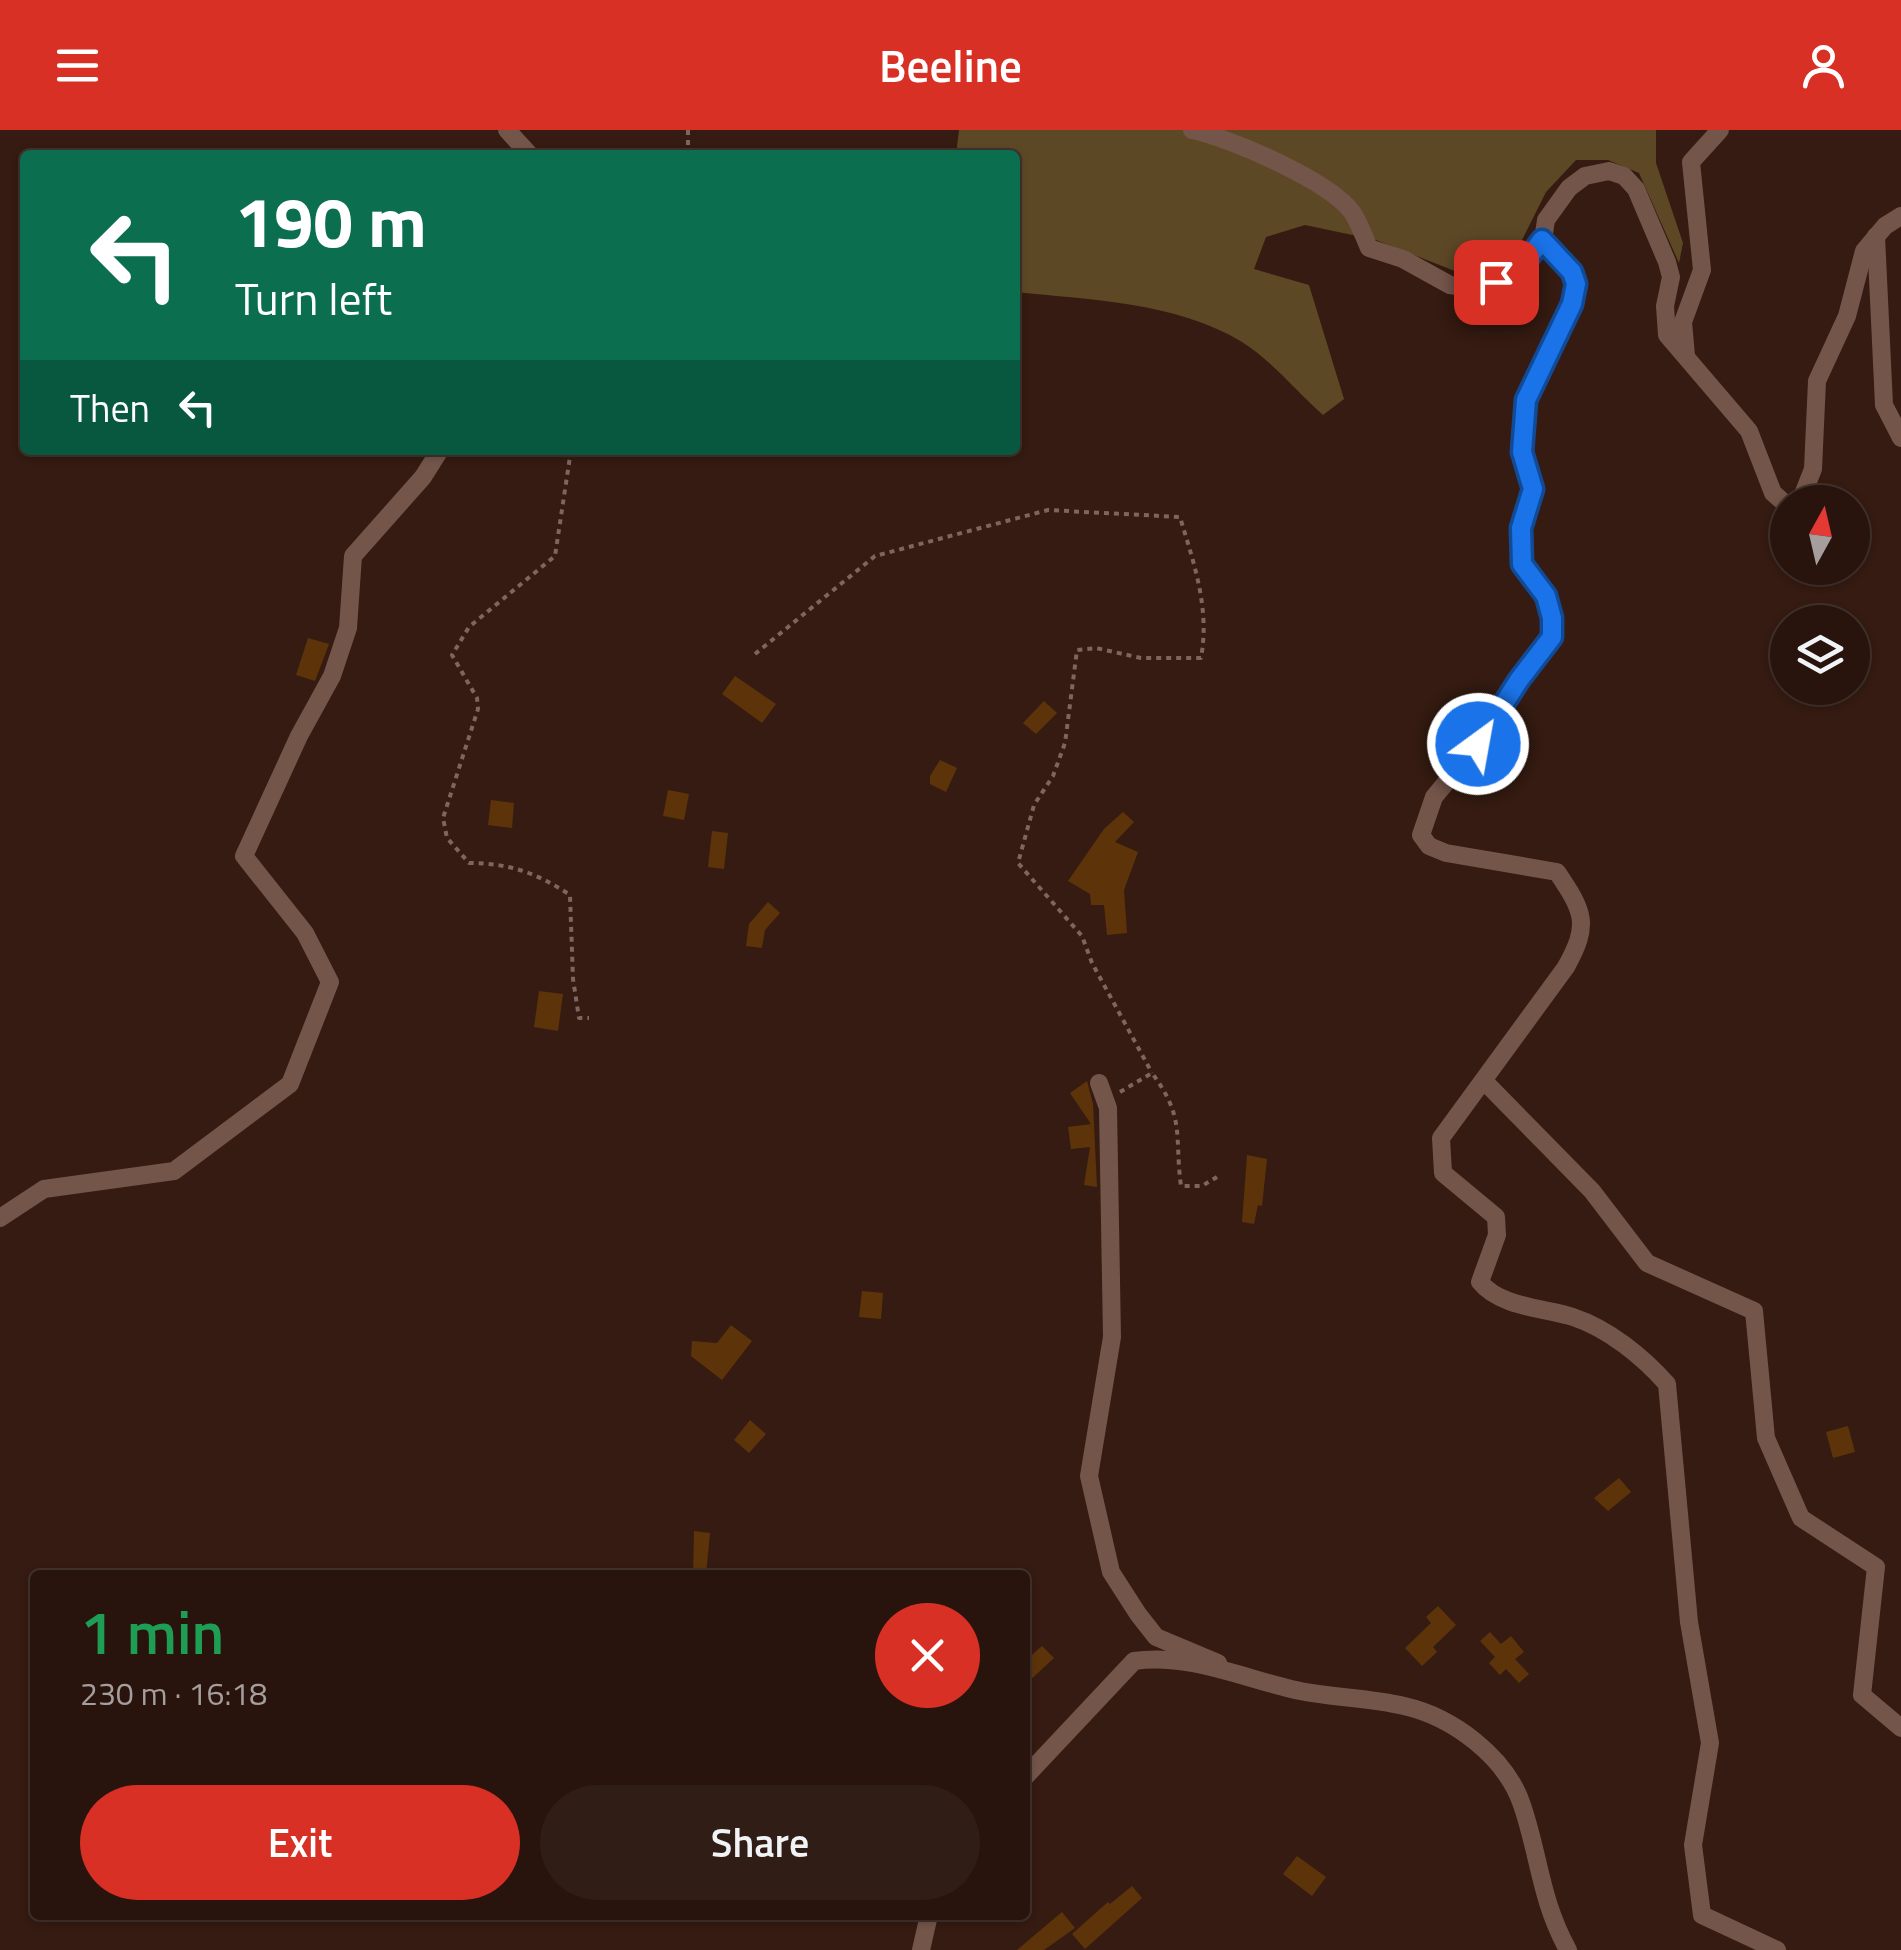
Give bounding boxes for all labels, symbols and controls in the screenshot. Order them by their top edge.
text: Beeline [879,31,1022,99]
icon: menu [50,38,105,93]
icon: person [1796,38,1851,93]
text: 190 m [235,168,427,274]
icon: left [70,190,200,320]
pin [1454,240,1539,325]
icon: arrive [1469,255,1524,310]
text: Turn left [235,264,392,332]
text: Then [70,379,150,437]
icon: left [170,380,225,435]
north arrow [1770,485,1870,585]
map controls [1770,485,1870,705]
button: layers [1770,605,1870,705]
position arrow [1426,692,1530,796]
text: 1 min [80,1586,224,1677]
button: close [875,1603,980,1708]
text: 230 m · 16:18 [80,1669,267,1717]
button: Exit [80,1785,520,1900]
button: Share [540,1785,980,1900]

